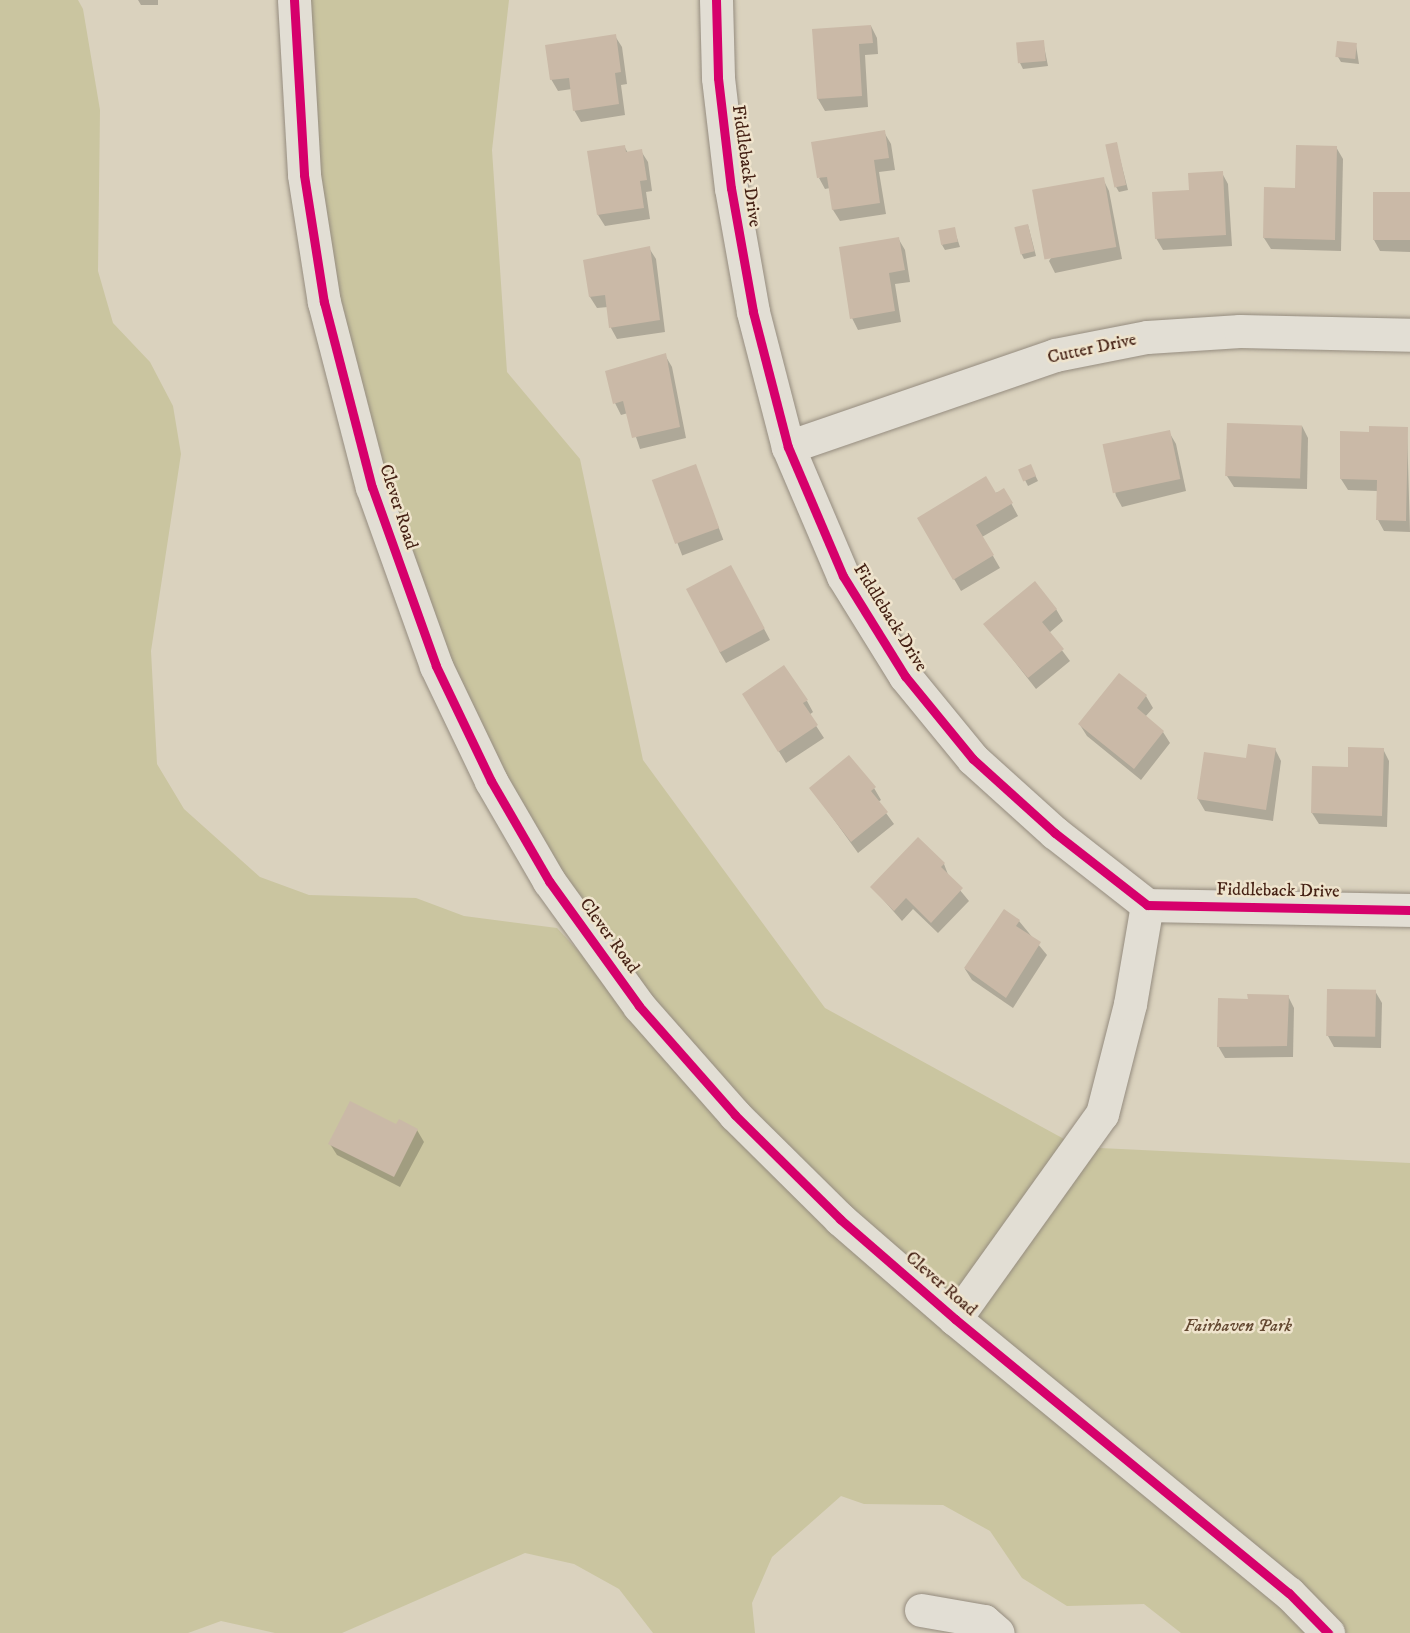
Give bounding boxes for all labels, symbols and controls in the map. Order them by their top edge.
street label: Fiddleback Drive [727,104,765,228]
street label: Cutter Drive [1046,329,1138,369]
street label: Clever Road [374,462,422,552]
street label: Fiddleback Drive [848,560,932,676]
street label: Fiddleback Drive [1216,879,1340,903]
street label: Clever Road [574,894,644,978]
street label: Clever Road [901,1247,981,1321]
park label: Fairhaven Park [1184,1315,1292,1337]

